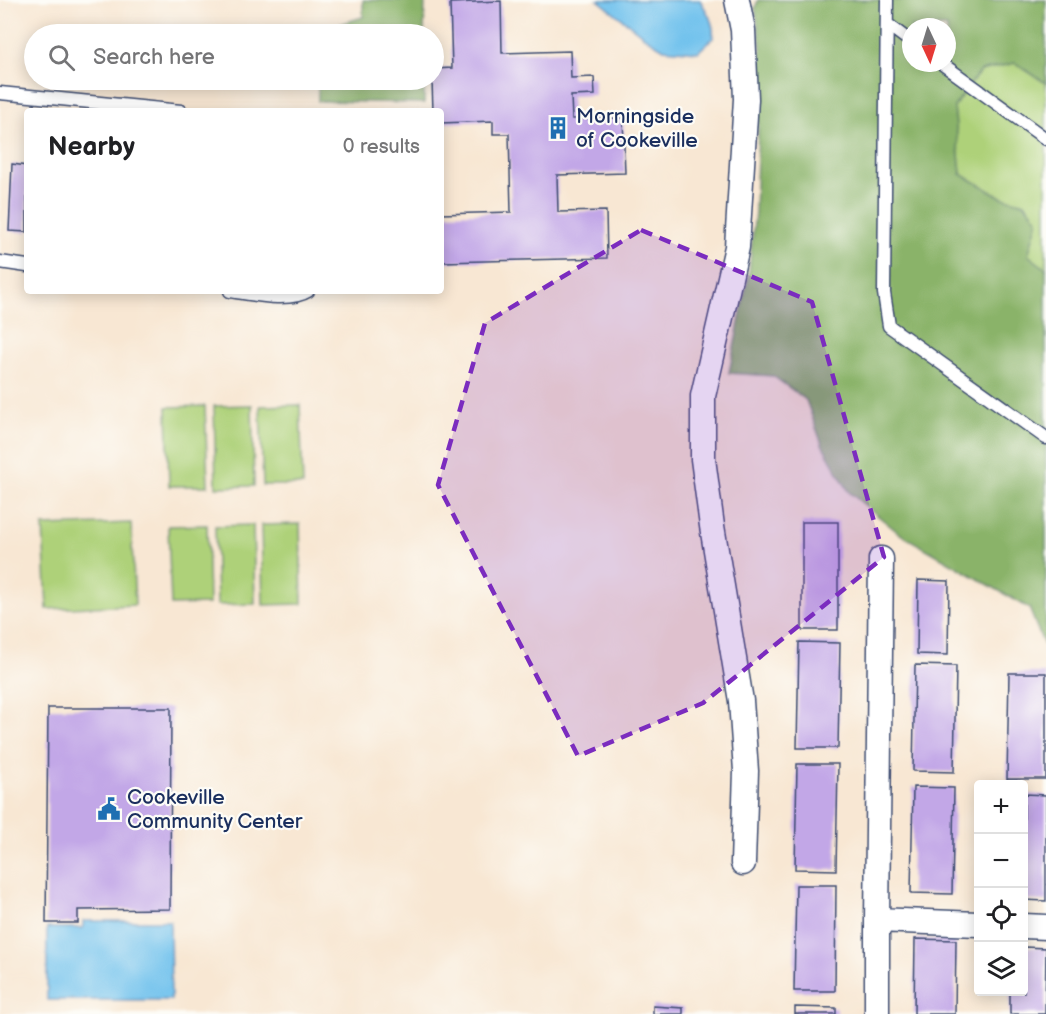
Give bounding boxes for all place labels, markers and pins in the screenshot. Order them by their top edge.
place label: Morningside of Cookeville [576,104,698,153]
building icon: Morningside of Cookeville [545,115,571,141]
place label: Cookeville Community Center [127,785,303,834]
public building icon: Cookeville Community Center [96,796,122,822]

